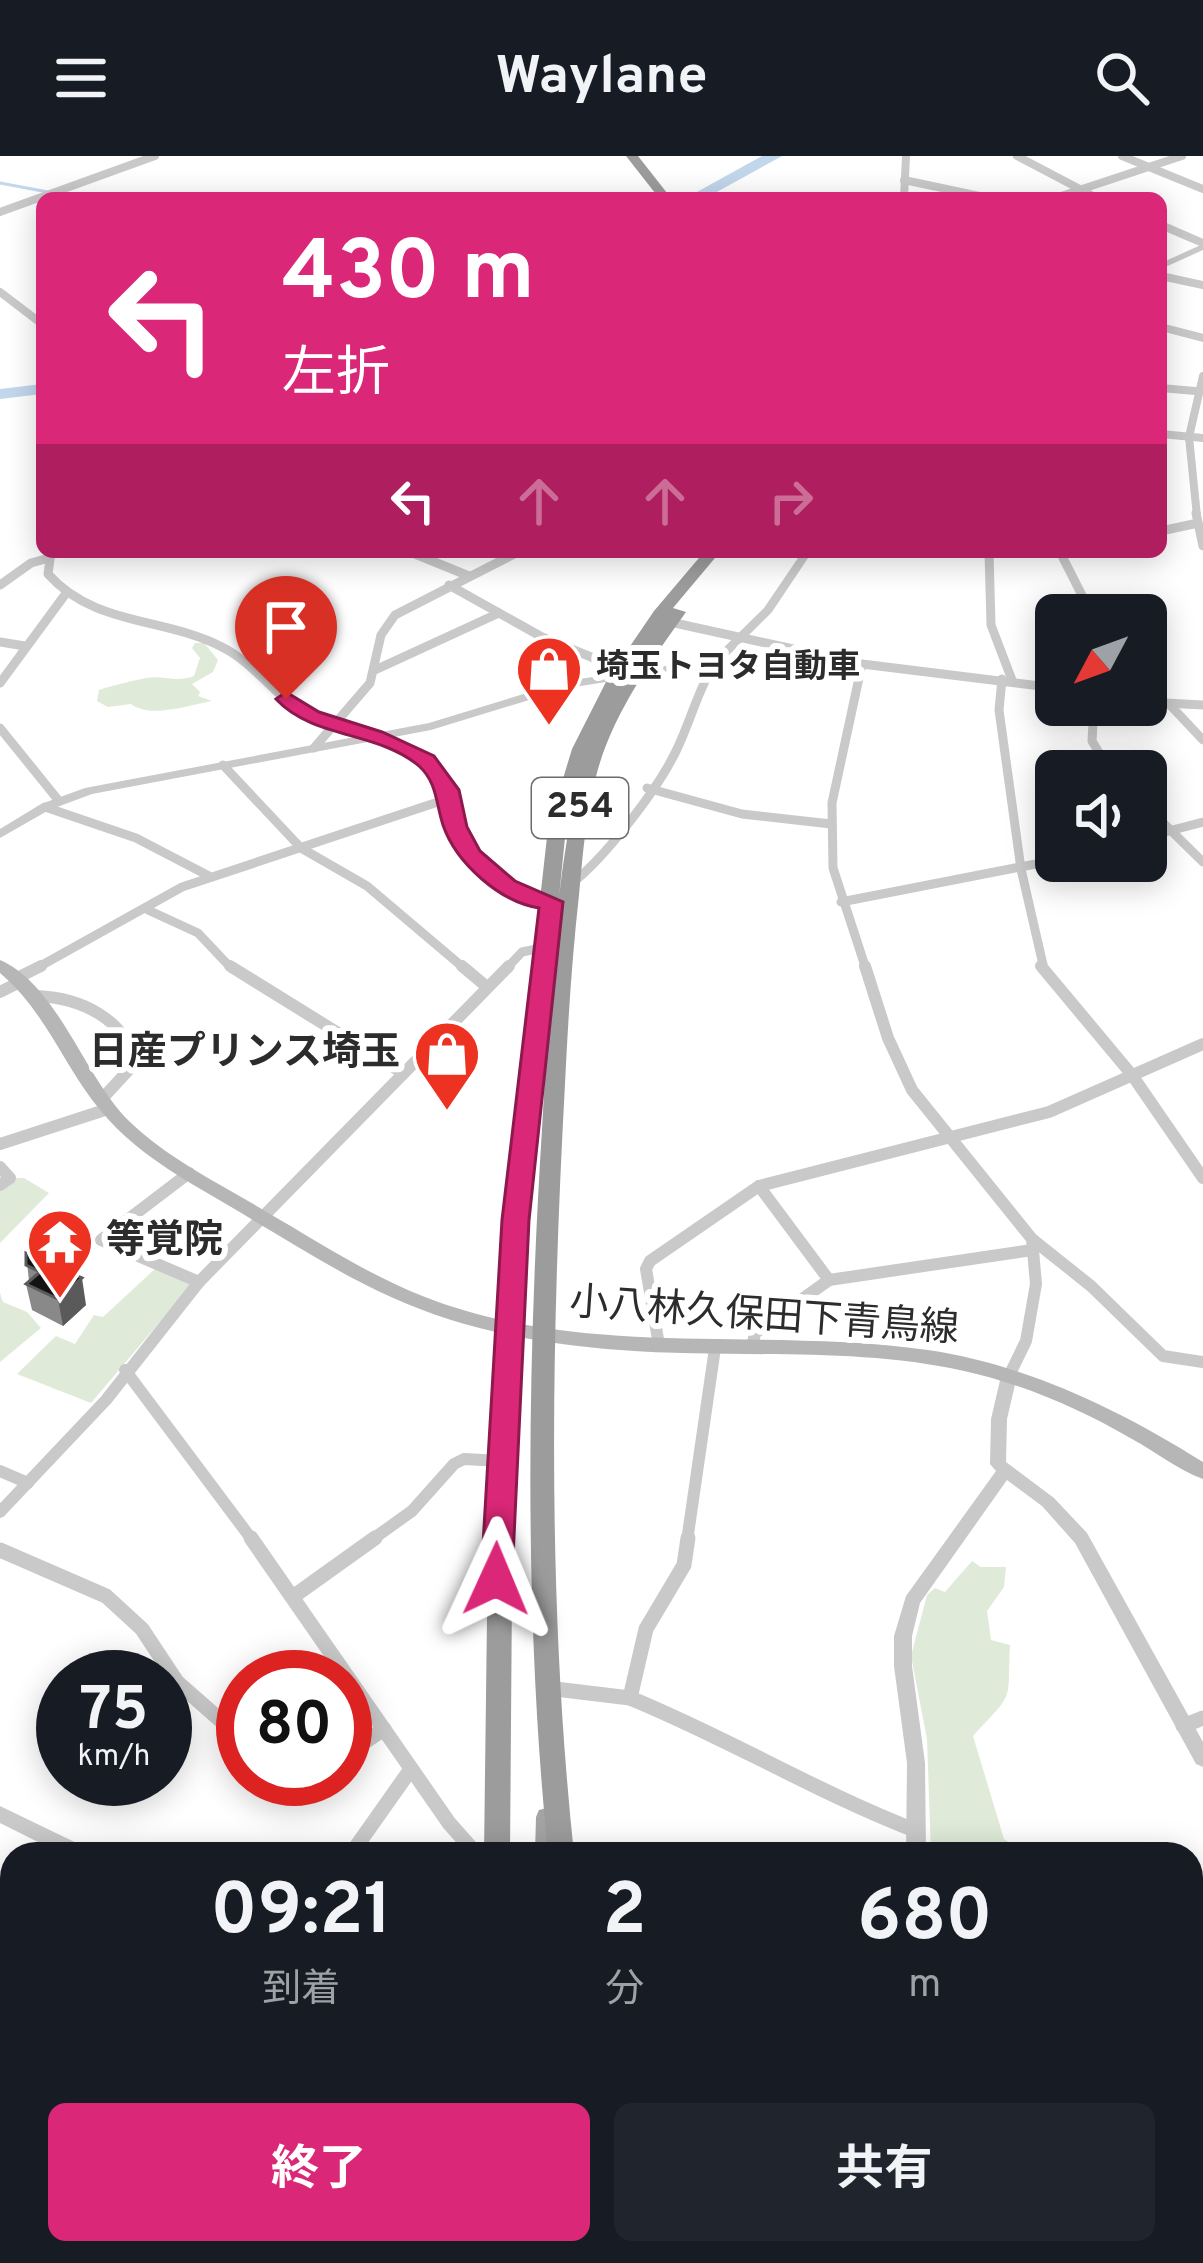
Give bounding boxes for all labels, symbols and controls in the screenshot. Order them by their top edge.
text: Waylane [495,44,708,113]
icon: menu [48,45,114,111]
icon: search [1089,45,1155,111]
text: 430 m [282,223,535,329]
icon: left [84,240,240,396]
text: 左折 [282,342,390,411]
icon: left [380,468,446,534]
icon: ahead [506,468,572,534]
icon: ahead [632,468,698,534]
icon: right [758,468,824,534]
pin [235,576,337,699]
icon: arrive [253,594,319,660]
north arrow [1035,594,1167,726]
map controls [1035,594,1167,882]
shop icon: 埼玉トヨタ自動車 [514,634,584,728]
place label: 埼玉トヨタ自動車 [596,648,860,690]
button: sound [1035,750,1167,882]
road number: 254 [532,778,628,838]
shop icon: 日産プリンス埼玉 [412,1019,482,1113]
place label: 日産プリンス埼玉 [89,1030,400,1079]
temple icon: 等覚院 [25,1207,95,1301]
place label: 等覚院 [106,1218,223,1267]
street label: 小八林久保田下青鳥線 [568,1280,960,1356]
position arrow [433,1516,559,1642]
speed limit sign: 80 [216,1650,372,1806]
text: 75 [80,1675,148,1751]
text: km/h [78,1739,150,1776]
text: 09:21 [210,1868,392,1960]
text: 2 [603,1868,647,1960]
text: 680 [857,1874,993,1966]
text: m [908,1962,941,2011]
text: 到着 [262,1967,340,2016]
text: 分 [605,1967,644,2016]
button: 終了 [48,2103,590,2241]
button: 共有 [614,2103,1155,2241]

